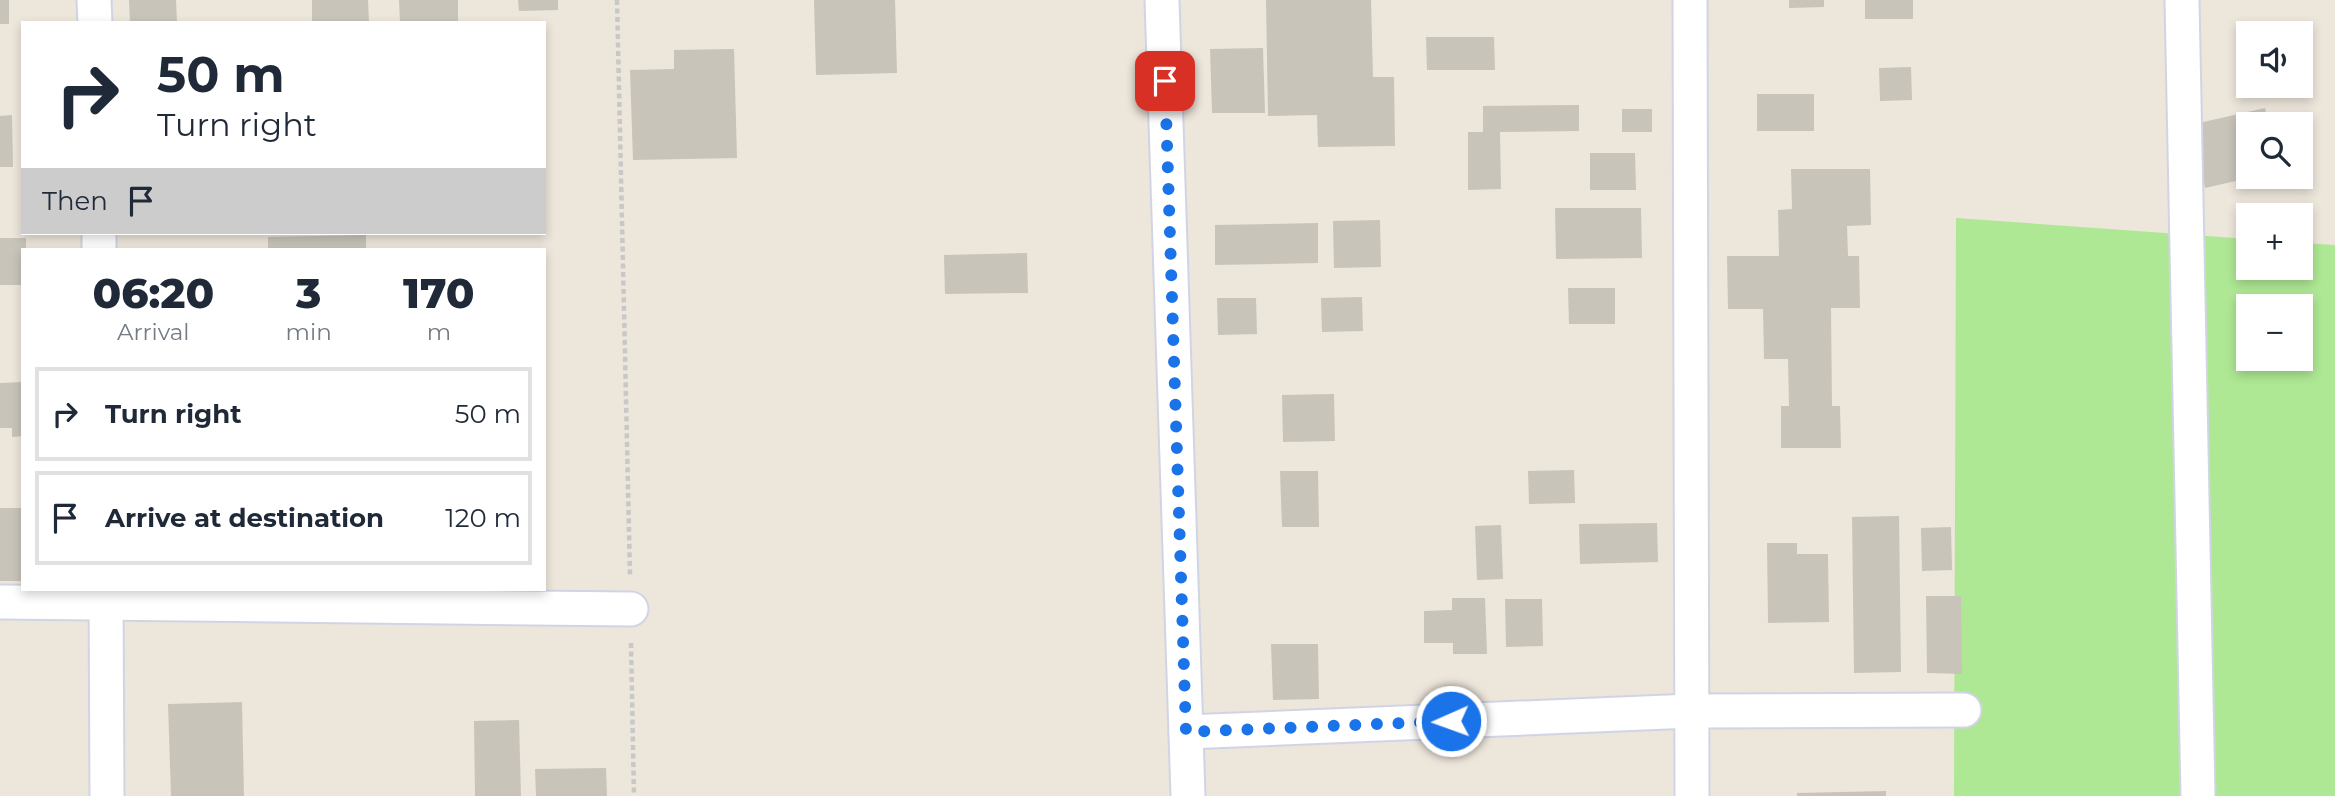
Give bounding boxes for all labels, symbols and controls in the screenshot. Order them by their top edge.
map controls [2236,21,2313,371]
button: sound [2236,21,2313,98]
text: 50 m [157,45,285,104]
icon: right [42,49,133,140]
pin [1135,51,1195,111]
icon: arrive [1146,62,1184,100]
text: Turn right [157,105,317,144]
button: search [2236,112,2313,189]
icon: arrive [122,182,160,220]
text: Then [42,185,108,217]
button: + [2236,203,2313,280]
text: 06:20 [92,267,214,319]
text: 3 [296,267,321,319]
text: 170 [403,267,475,319]
button: − [2236,294,2313,371]
text: Arrival [117,318,190,346]
text: min [286,318,332,346]
text: m [427,318,451,346]
icon: right [46,395,84,433]
text: Turn right [105,398,241,430]
text: 50 m [455,398,521,430]
icon: arrive [46,499,84,537]
text: Arrive at destination [105,502,384,534]
text: 120 m [445,502,521,534]
position arrow [1414,684,1488,758]

